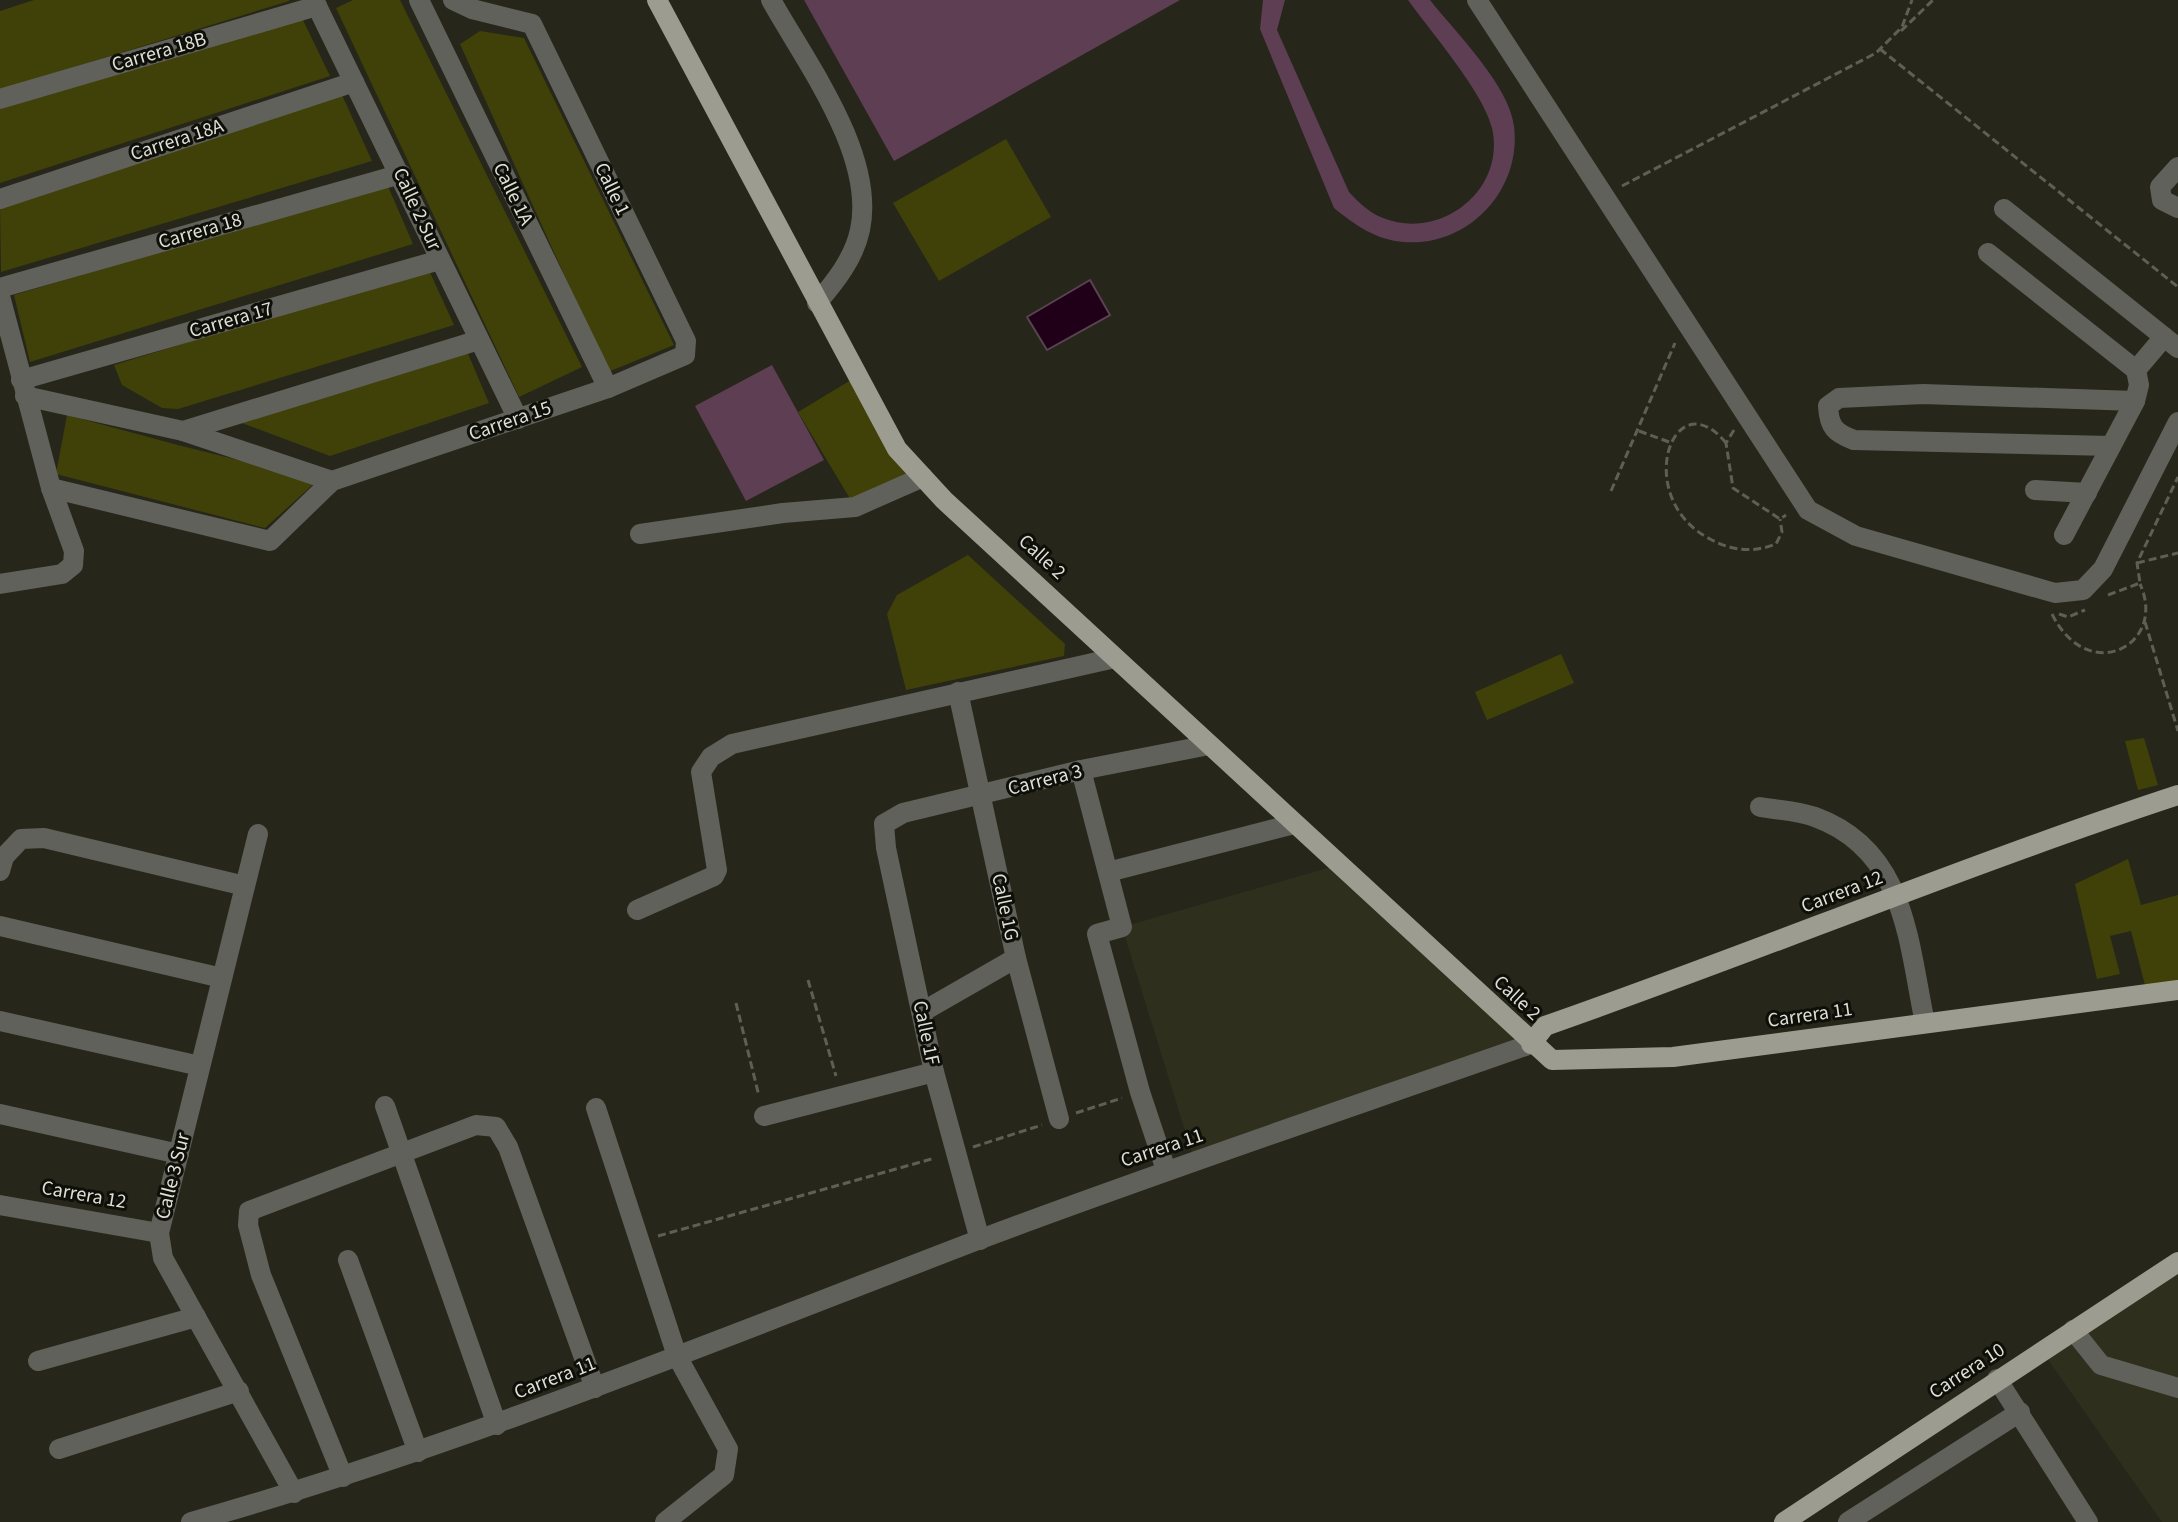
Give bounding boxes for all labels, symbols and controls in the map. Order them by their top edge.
street label: Carrera 18B [108,25,210,79]
street label: Carrera 18A [127,112,227,168]
street label: Calle 1A [486,158,540,230]
street label: Calle 1 [587,158,637,220]
street label: Calle 2 Sur [386,163,448,255]
street label: Carrera 18 [155,206,245,256]
street label: Carrera 17 [186,295,276,345]
street label: Carrera 15 [465,394,555,448]
street label: Calle 2 [1012,528,1072,586]
street label: Carrera 3 [1005,757,1085,803]
street label: Carrera 12 [1797,864,1887,920]
street label: Calle 1G [984,871,1026,943]
street label: Calle 2 [1487,969,1547,1027]
street label: Carrera 11 [1766,995,1854,1035]
street label: Calle 1F [906,998,947,1068]
street label: Carrera 11 [1117,1121,1207,1175]
street label: Calle 3 Sur [149,1130,197,1222]
street label: Carrera 12 [39,1174,129,1216]
street label: Carrera 10 [1924,1336,2011,1406]
street label: Carrera 11 [510,1350,600,1406]

